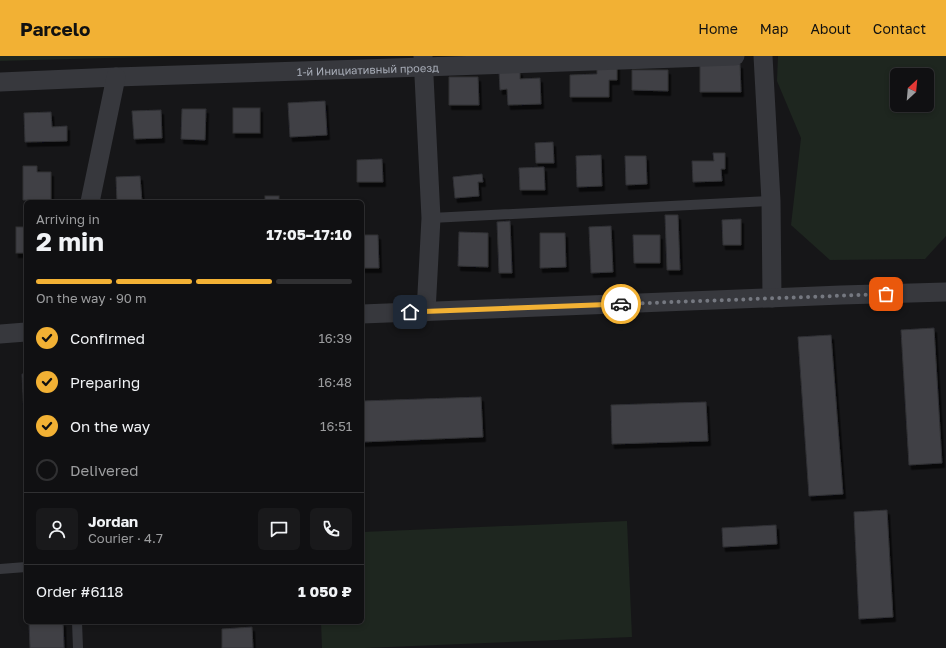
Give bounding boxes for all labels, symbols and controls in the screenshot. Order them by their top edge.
text: Parcelo [20,17,90,40]
text: Home [698,20,738,37]
text: Map [760,20,788,37]
text: About [810,20,851,37]
text: Contact [873,20,926,37]
street label: 1-й Инициативный проезд [297,60,439,78]
north arrow [890,68,934,112]
map controls [890,68,934,112]
text: Arriving in [36,211,100,227]
text: 17:05–17:10 [266,225,352,243]
text: 2 min [36,226,104,257]
pin [869,277,903,311]
icon: bag [875,283,897,305]
courier [601,284,641,324]
text: On the way · 90 m [36,290,147,306]
icon: car [610,293,632,315]
pin [393,295,427,329]
icon: home [399,301,421,323]
icon: check [36,327,58,349]
text: Confirmed [70,329,145,347]
text: 16:39 [318,330,352,346]
icon: check [36,371,58,393]
text: Preparing [70,373,140,391]
text: 16:48 [318,374,352,390]
icon: check [36,415,58,437]
text: On the way [70,417,150,435]
text: 16:51 [320,418,352,434]
text: Delivered [70,461,138,479]
button: person [36,508,78,550]
button: chat [258,508,300,550]
button: phone [310,508,352,550]
text: Jordan [88,512,138,530]
text: Courier · 4.7 [88,530,163,546]
text: Order #6118 [36,582,123,600]
text: 1 050 ₽ [298,582,352,600]

